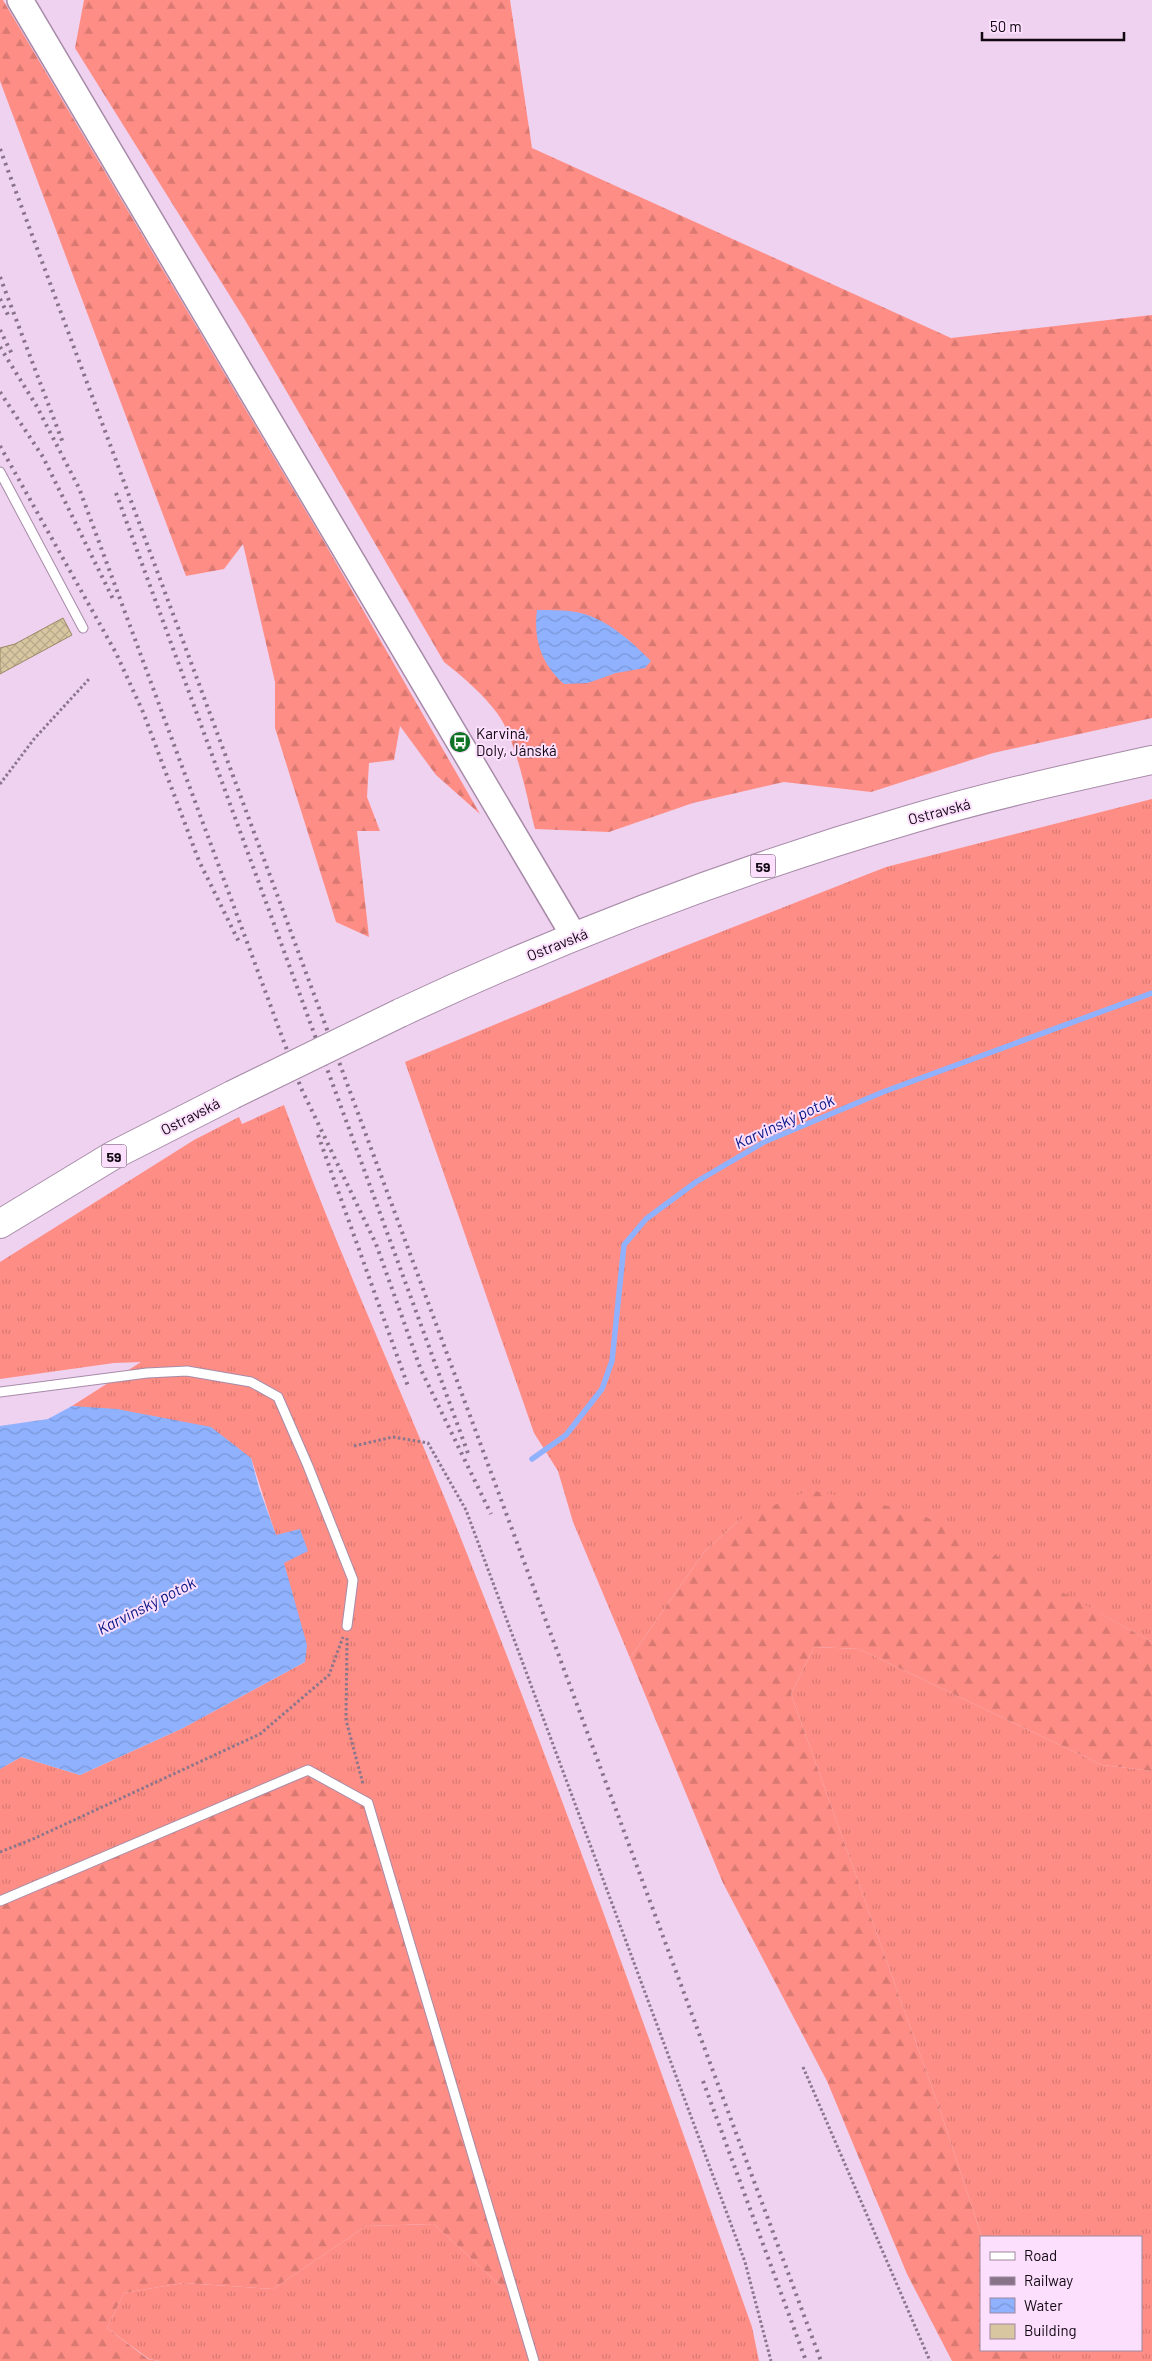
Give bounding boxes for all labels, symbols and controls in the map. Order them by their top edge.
scale bar [982,10,1124,42]
text: 50 m [990,17,1022,35]
place label: Karviná, Doly, Jánská [476,724,557,759]
bus stop icon: Karviná, Doly, Jánská [448,730,472,754]
street label: Ostravská [906,794,972,828]
road number: 59 [750,854,776,878]
street label: Ostravská [524,924,590,964]
water label: Karvinský potok [731,1090,837,1152]
street label: Ostravská [157,1093,223,1139]
road number: 59 [102,1144,126,1168]
water label: Karvinský potok [94,1572,198,1638]
legend [980,2236,1142,2351]
text: Road [1024,2246,1057,2264]
text: Railway [1024,2271,1073,2289]
text: Water [1024,2296,1063,2314]
text: Building [1024,2321,1077,2339]

